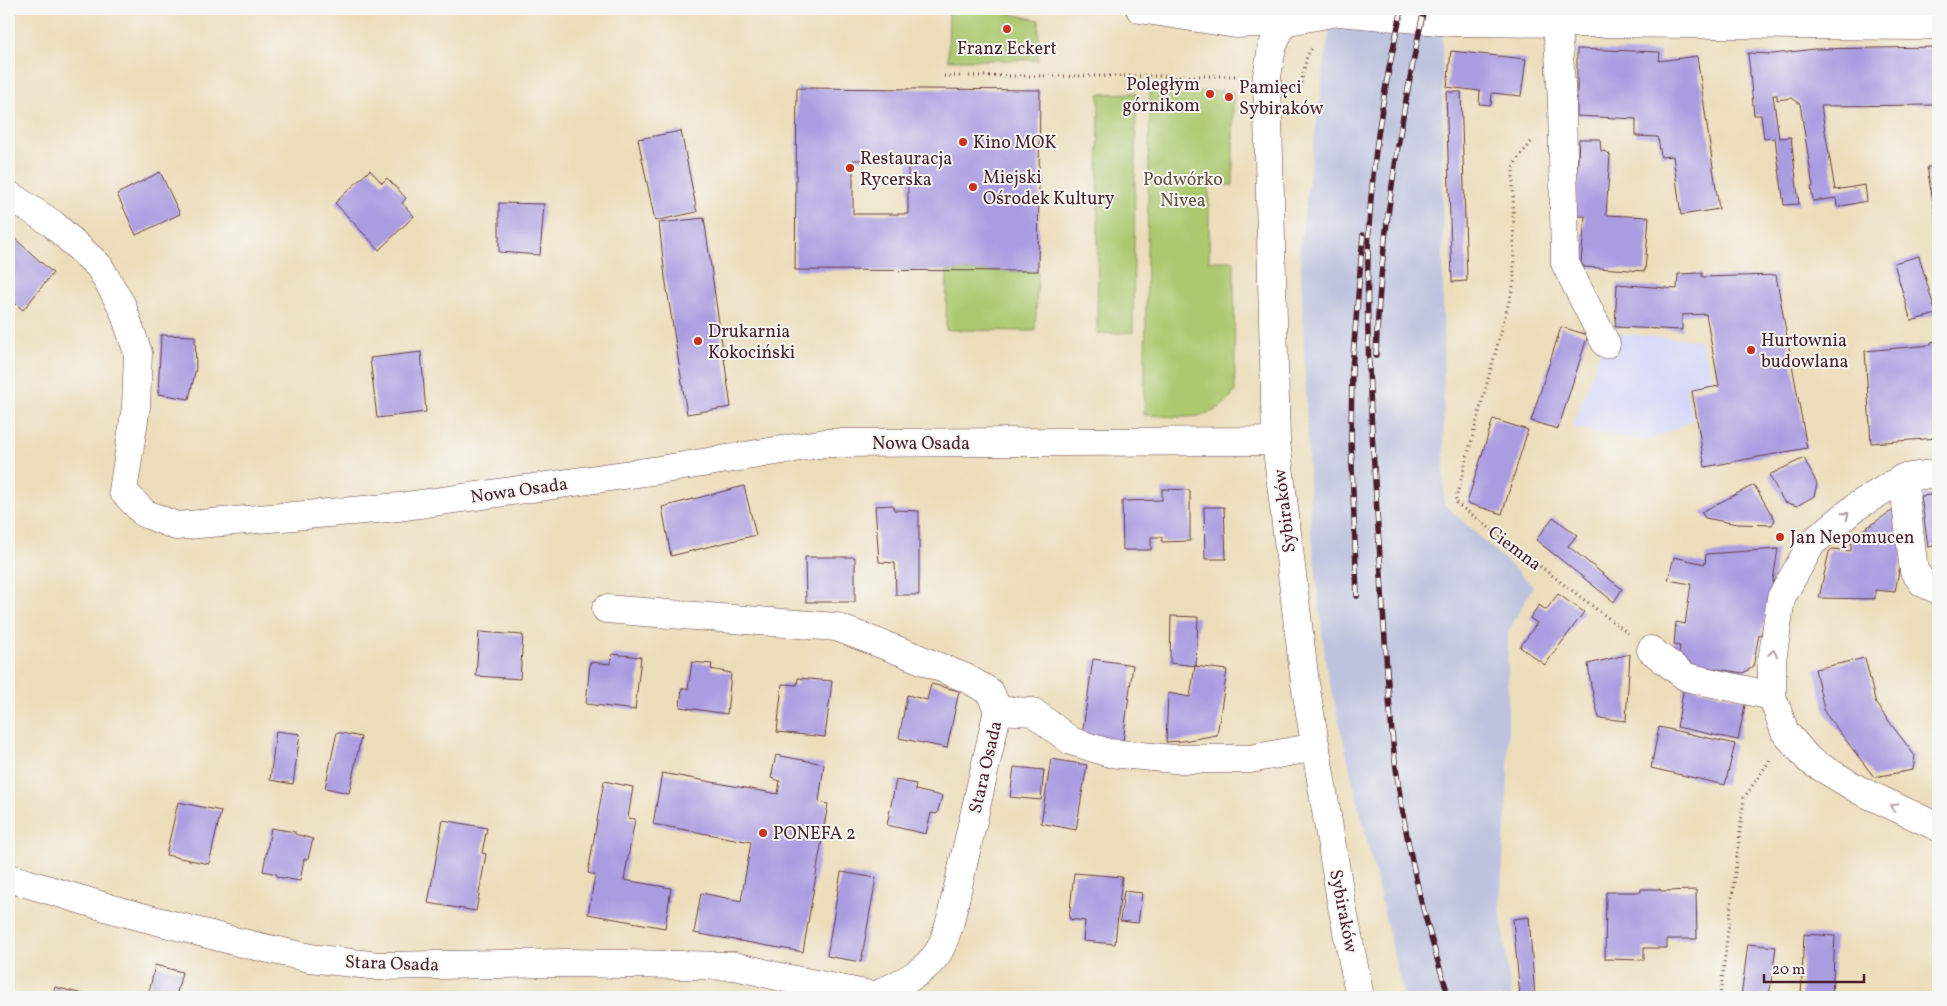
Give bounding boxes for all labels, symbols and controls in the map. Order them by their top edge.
marker: Franz Eckert [1001,23,1013,35]
place label: Franz Eckert [957,37,1057,62]
place label: Poległym górnikom [1122,73,1200,119]
place label: Pamięci Sybiraków [1239,76,1323,122]
marker: Poległym górnikom [1204,88,1216,100]
marker: Pamięci Sybiraków [1223,91,1235,103]
place label: Kino MOK [973,131,1057,156]
marker: Kino MOK [957,136,969,148]
place label: Restauracja Rycerska [860,147,952,193]
marker: Restauracja Rycerska [844,162,856,174]
place label: Miejski Ośrodek Kultury [983,166,1115,212]
park label: Podwórko Nivea [1143,168,1223,214]
marker: Miejski Ośrodek Kultury [967,181,979,193]
place label: Drukarnia Kokociński [708,320,795,366]
place label: Hurtownia budowlana [1761,329,1849,375]
marker: Drukarnia Kokociński [692,335,704,347]
marker: Hurtownia budowlana [1745,344,1757,356]
street label: Nowa Osada [872,432,970,457]
street label: Sybiraków [1268,467,1303,554]
street label: Nowa Osada [469,472,570,511]
one-way arrow [1840,513,1849,521]
street label: Ciemna [1482,521,1546,578]
place label: Jan Nepomucen [1790,526,1915,551]
marker: Jan Nepomucen [1774,531,1786,543]
one-way arrow [1767,648,1778,656]
street label: Stara Osada [964,719,1009,816]
one-way arrow [1890,803,1899,813]
place label: PONEFA 2 [773,822,856,847]
marker: PONEFA 2 [757,827,769,839]
street label: Sybiraków [1322,868,1363,955]
street label: Stara Osada [344,950,440,979]
scale bar [1764,951,1864,983]
text: 20 m [1772,960,1805,981]

